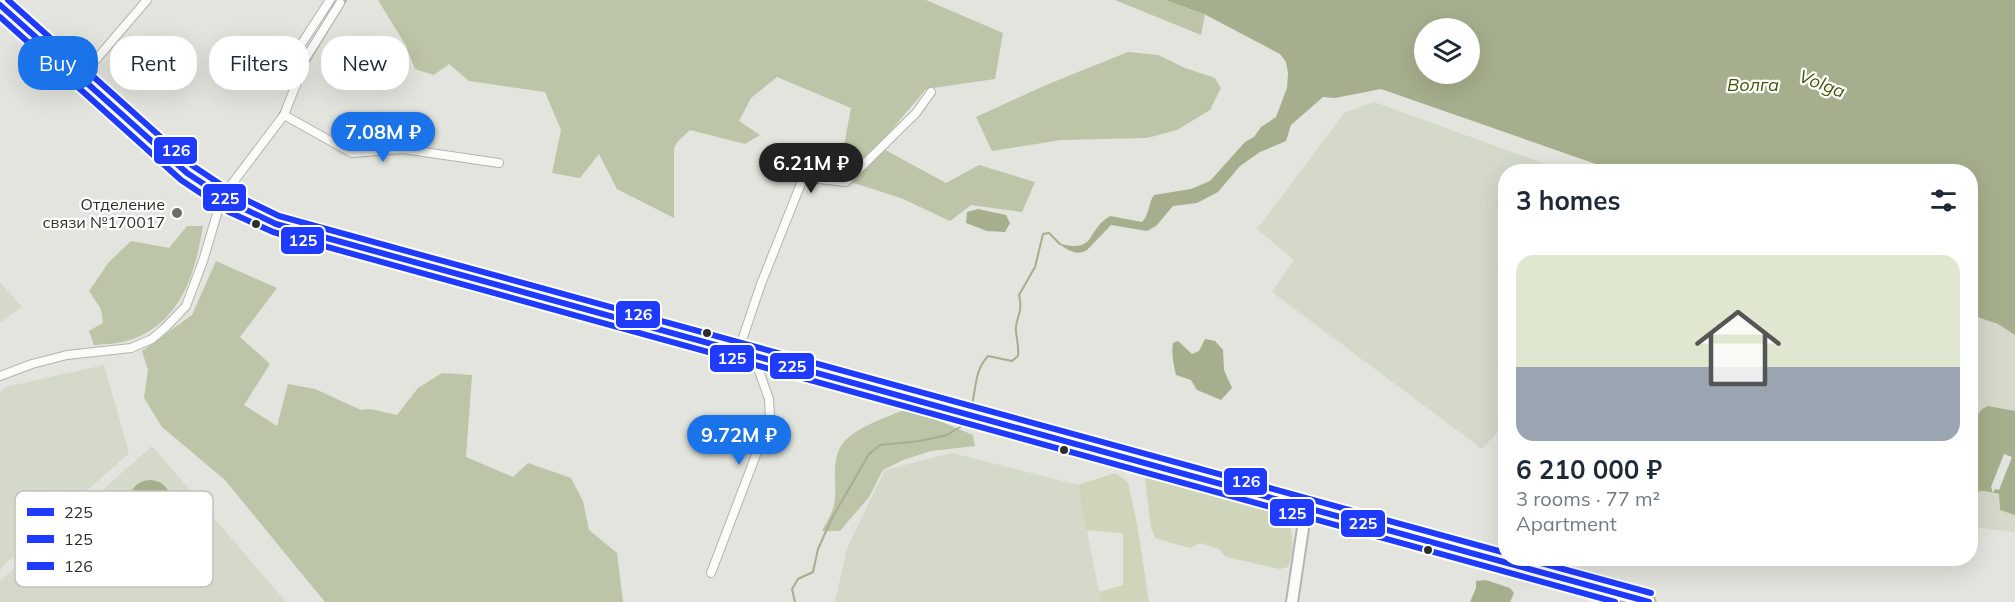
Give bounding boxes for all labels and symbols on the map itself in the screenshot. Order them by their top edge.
water label: Volga [1796,64,1849,103]
water label: Волга [1727,73,1779,96]
pin: 7.08M ₽ [328,112,438,163]
line badge: 126 [153,136,198,165]
text: 126 [162,140,191,160]
pin: 6.21M ₽ [756,143,866,194]
line badge: 225 [202,183,247,212]
text: 225 [211,188,240,208]
place label: Отделение связи №170017 [42,194,165,232]
marker: Отделение связи №170017 [170,206,184,220]
unlabelled marker [250,218,262,230]
line badge: 125 [280,226,325,255]
text: 125 [289,230,318,250]
line badge: 126 [615,300,661,329]
text: 126 [624,304,653,324]
unlabelled marker [701,327,713,339]
line badge: 125 [709,344,755,373]
text: 125 [718,348,747,368]
line badge: 225 [769,352,815,380]
text: 225 [778,356,807,376]
pin: 9.72M ₽ [684,415,794,466]
unlabelled marker [1058,444,1070,456]
line badge: 126 [1223,467,1268,496]
text: 126 [1232,471,1261,491]
legend [15,491,213,587]
line badge: 125 [1269,498,1315,527]
text: 225 [64,502,93,522]
text: 125 [1278,503,1307,523]
line badge: 225 [1340,509,1386,538]
text: 225 [1349,513,1378,533]
text: 125 [64,529,93,549]
unlabelled marker [1422,544,1434,556]
text: 126 [64,556,93,576]

